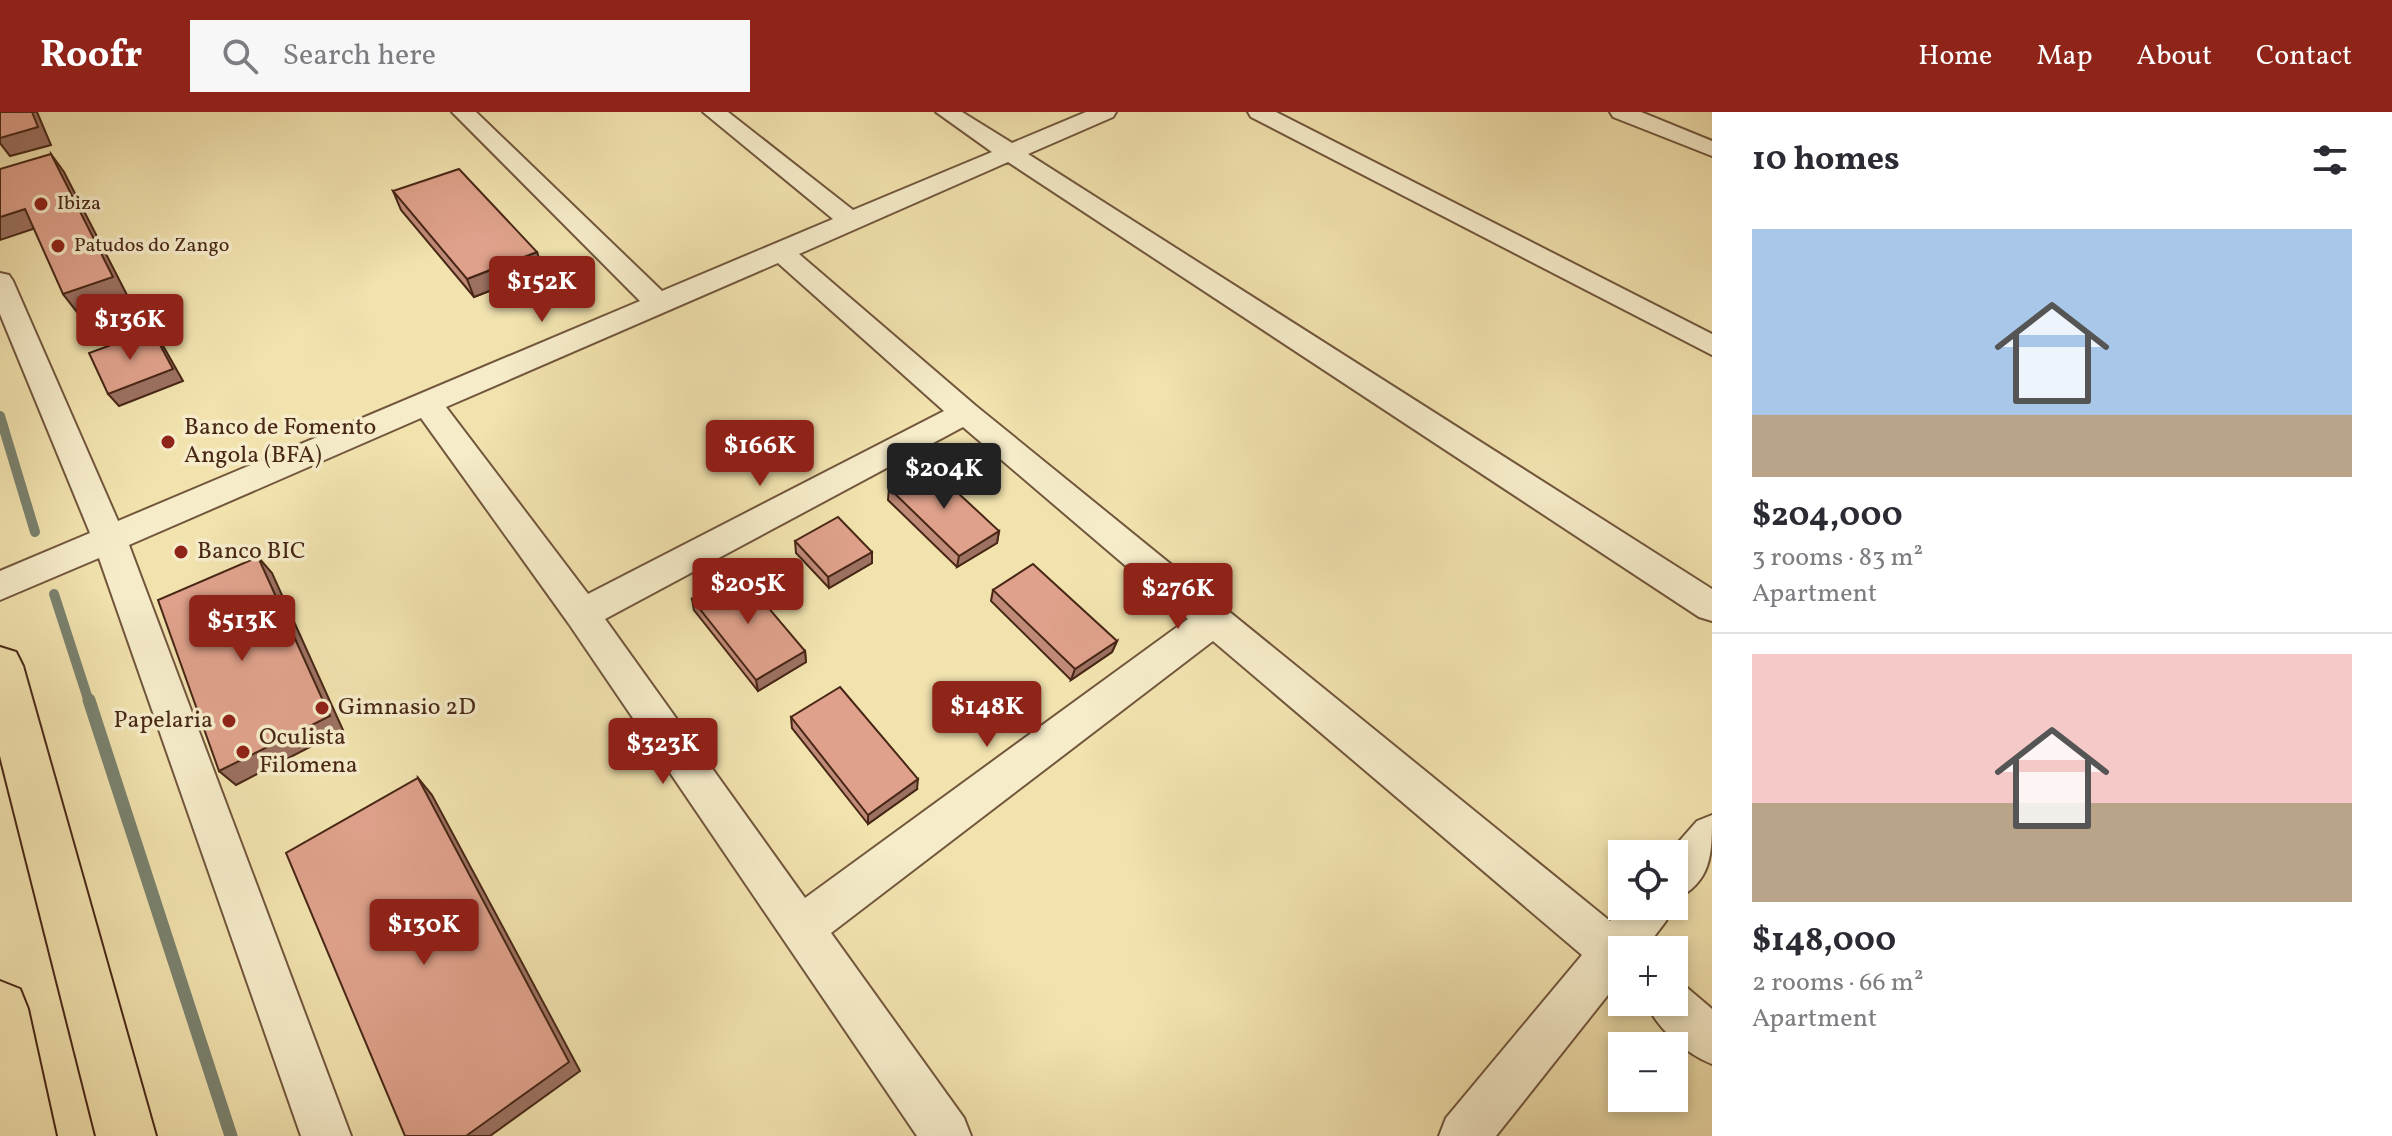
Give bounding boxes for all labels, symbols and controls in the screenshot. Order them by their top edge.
search box [190,20,750,92]
text: Roofr [40,30,142,83]
icon: search [218,34,262,78]
text: Search here [282,35,436,77]
text: Home [1918,37,1992,76]
text: Map [2036,37,2092,76]
text: About [2136,37,2212,76]
text: Contact [2256,37,2352,76]
text: 10 homes [1752,137,1900,184]
icon: filters [2308,138,2352,182]
place label: Ibiza [57,190,101,218]
marker: Ibiza [32,195,50,213]
place label: Patudos do Zango [74,232,229,260]
marker: Patudos do Zango [49,237,67,255]
pin: $152K [486,256,598,324]
text: $152K [507,264,577,300]
icon: home [1980,281,2124,425]
pin: $136K [74,294,186,362]
text: $136K [94,302,166,338]
place label: Banco de Fomento Angola (BFA) [184,411,376,473]
pin: $166K [704,420,816,488]
text: $166K [724,428,796,464]
marker: Banco de Fomento Angola (BFA) [159,433,177,451]
pin: $204K [888,443,1000,511]
text: $204K [905,451,983,487]
text: $204,000 [1752,493,1903,540]
place label: Banco BIC [197,535,306,569]
text: 3 rooms · 83 m² [1752,540,1923,576]
marker: Banco BIC [172,543,190,561]
pin: $205K [692,558,804,626]
pin: $276K [1122,563,1234,631]
text: $205K [710,566,786,602]
text: $276K [1142,571,1214,607]
text: Apartment [1752,576,1877,612]
pin: $513K [186,595,298,663]
text: $513K [207,603,277,639]
pin: $148K [931,681,1043,749]
text: $148K [950,689,1024,725]
place label: Gimnasio 2D [338,691,476,725]
marker: Gimnasio 2D [313,699,331,717]
place label: Papelaria [114,704,213,738]
icon: home [1980,706,2124,850]
marker: Papelaria [220,712,238,730]
pin: $323K [607,718,719,786]
place label: Oculista Filomena [259,721,358,783]
text: $323K [627,726,700,762]
marker: Oculista Filomena [234,743,252,761]
map controls [1608,840,1688,1112]
button: locate [1608,840,1688,920]
pin: $130K [368,899,480,967]
text: $130K [388,907,460,943]
text: $148,000 [1752,918,1896,965]
button: + [1608,936,1688,1016]
text: 2 rooms · 66 m² [1752,965,1924,1001]
text: Apartment [1752,1001,1877,1037]
button: − [1608,1032,1688,1112]

